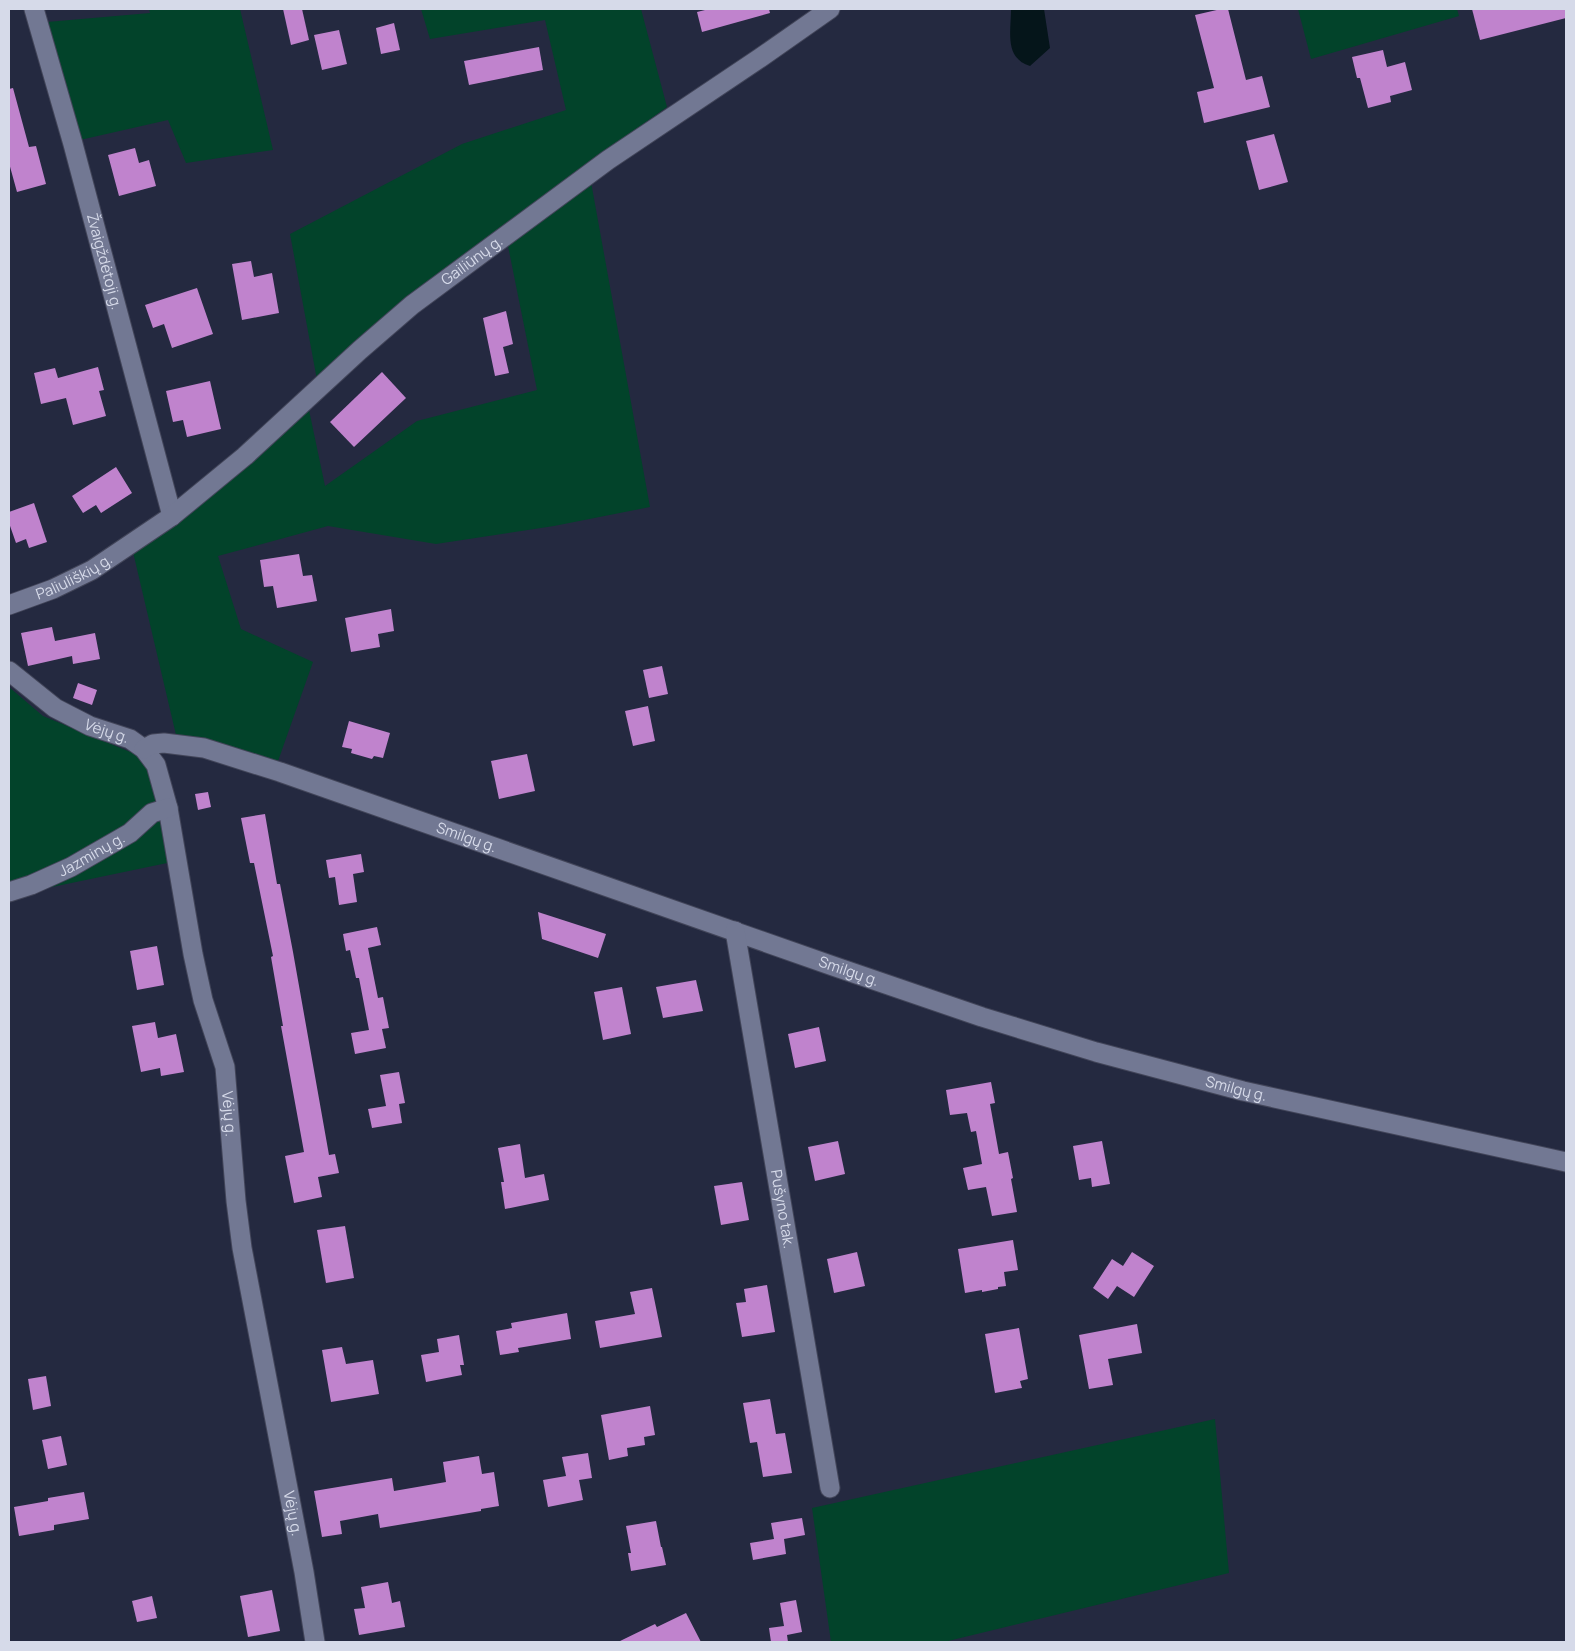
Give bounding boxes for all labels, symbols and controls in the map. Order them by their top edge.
street label: Žvaigždėtoji g. [82,211,128,312]
street label: Gailiūnų g. [437,230,507,290]
street label: Paliuliškių g. [33,548,116,604]
street label: Vėjų g. [81,714,132,748]
street label: Smilgų g. [434,817,500,857]
street label: Jazminų g. [55,827,128,881]
street label: Smilgų g. [816,951,882,991]
street label: Smilgų g. [1203,1070,1269,1106]
street label: Vėjų g. [217,1090,242,1137]
street label: Pušyno tak. [766,1168,800,1250]
street label: Vėjų g. [279,1489,308,1538]

